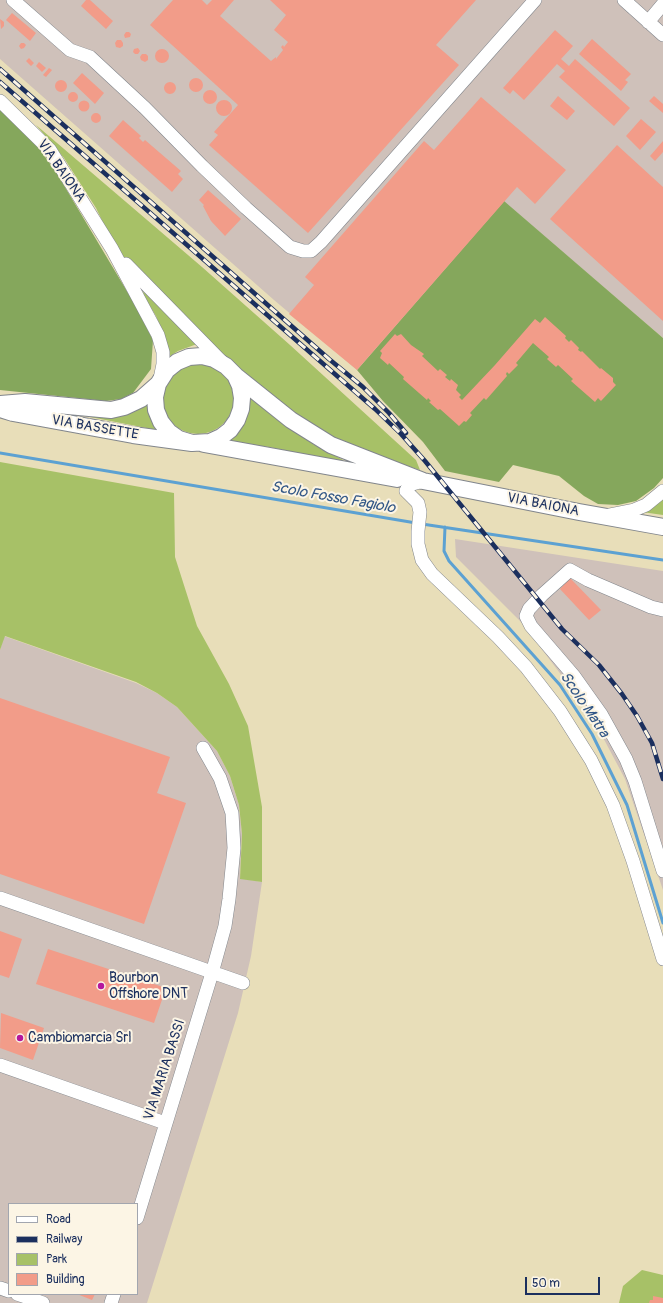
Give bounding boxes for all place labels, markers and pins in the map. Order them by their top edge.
place label: Bourbon Offshore DNT [109,970,188,1002]
marker: Bourbon Offshore DNT [96,981,106,991]
place label: Cambiomarcia Srl [28,1030,132,1046]
marker: Cambiomarcia Srl [15,1033,25,1043]

